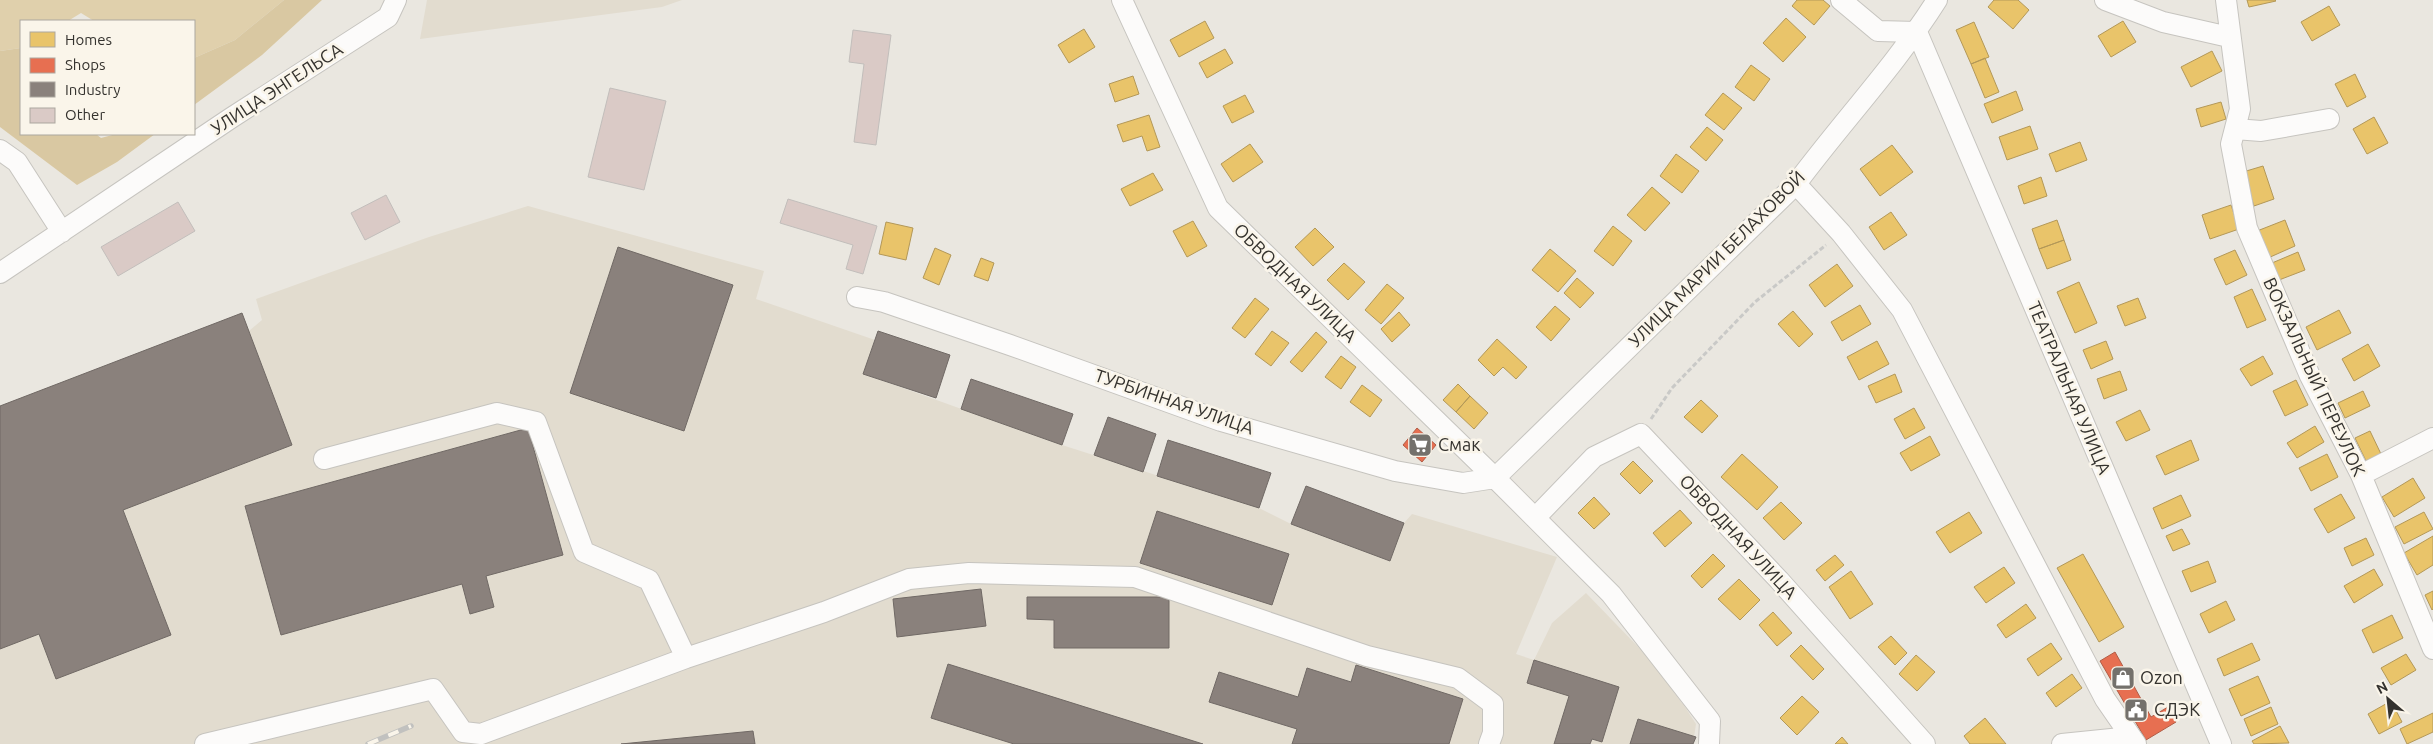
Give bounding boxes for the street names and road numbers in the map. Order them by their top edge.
street label: УЛИЦА ЭНГЕЛЬСА [207,38,346,138]
street label: УЛИЦА МАРИИ БЕЛАХОВОЙ [1624,166,1808,350]
street label: ОБВОДНАЯ УЛИЦА [1230,219,1361,346]
street label: ВОКЗАЛЬНЫЙ ПЕРЕУЛОК [2260,274,2370,479]
street label: ТЕАТРАЛЬНАЯ УЛИЦА [2024,298,2116,477]
street label: ТУРБИННАЯ УЛИЦА [1092,364,1257,438]
street label: ОБВОДНАЯ УЛИЦА [1676,470,1801,603]

